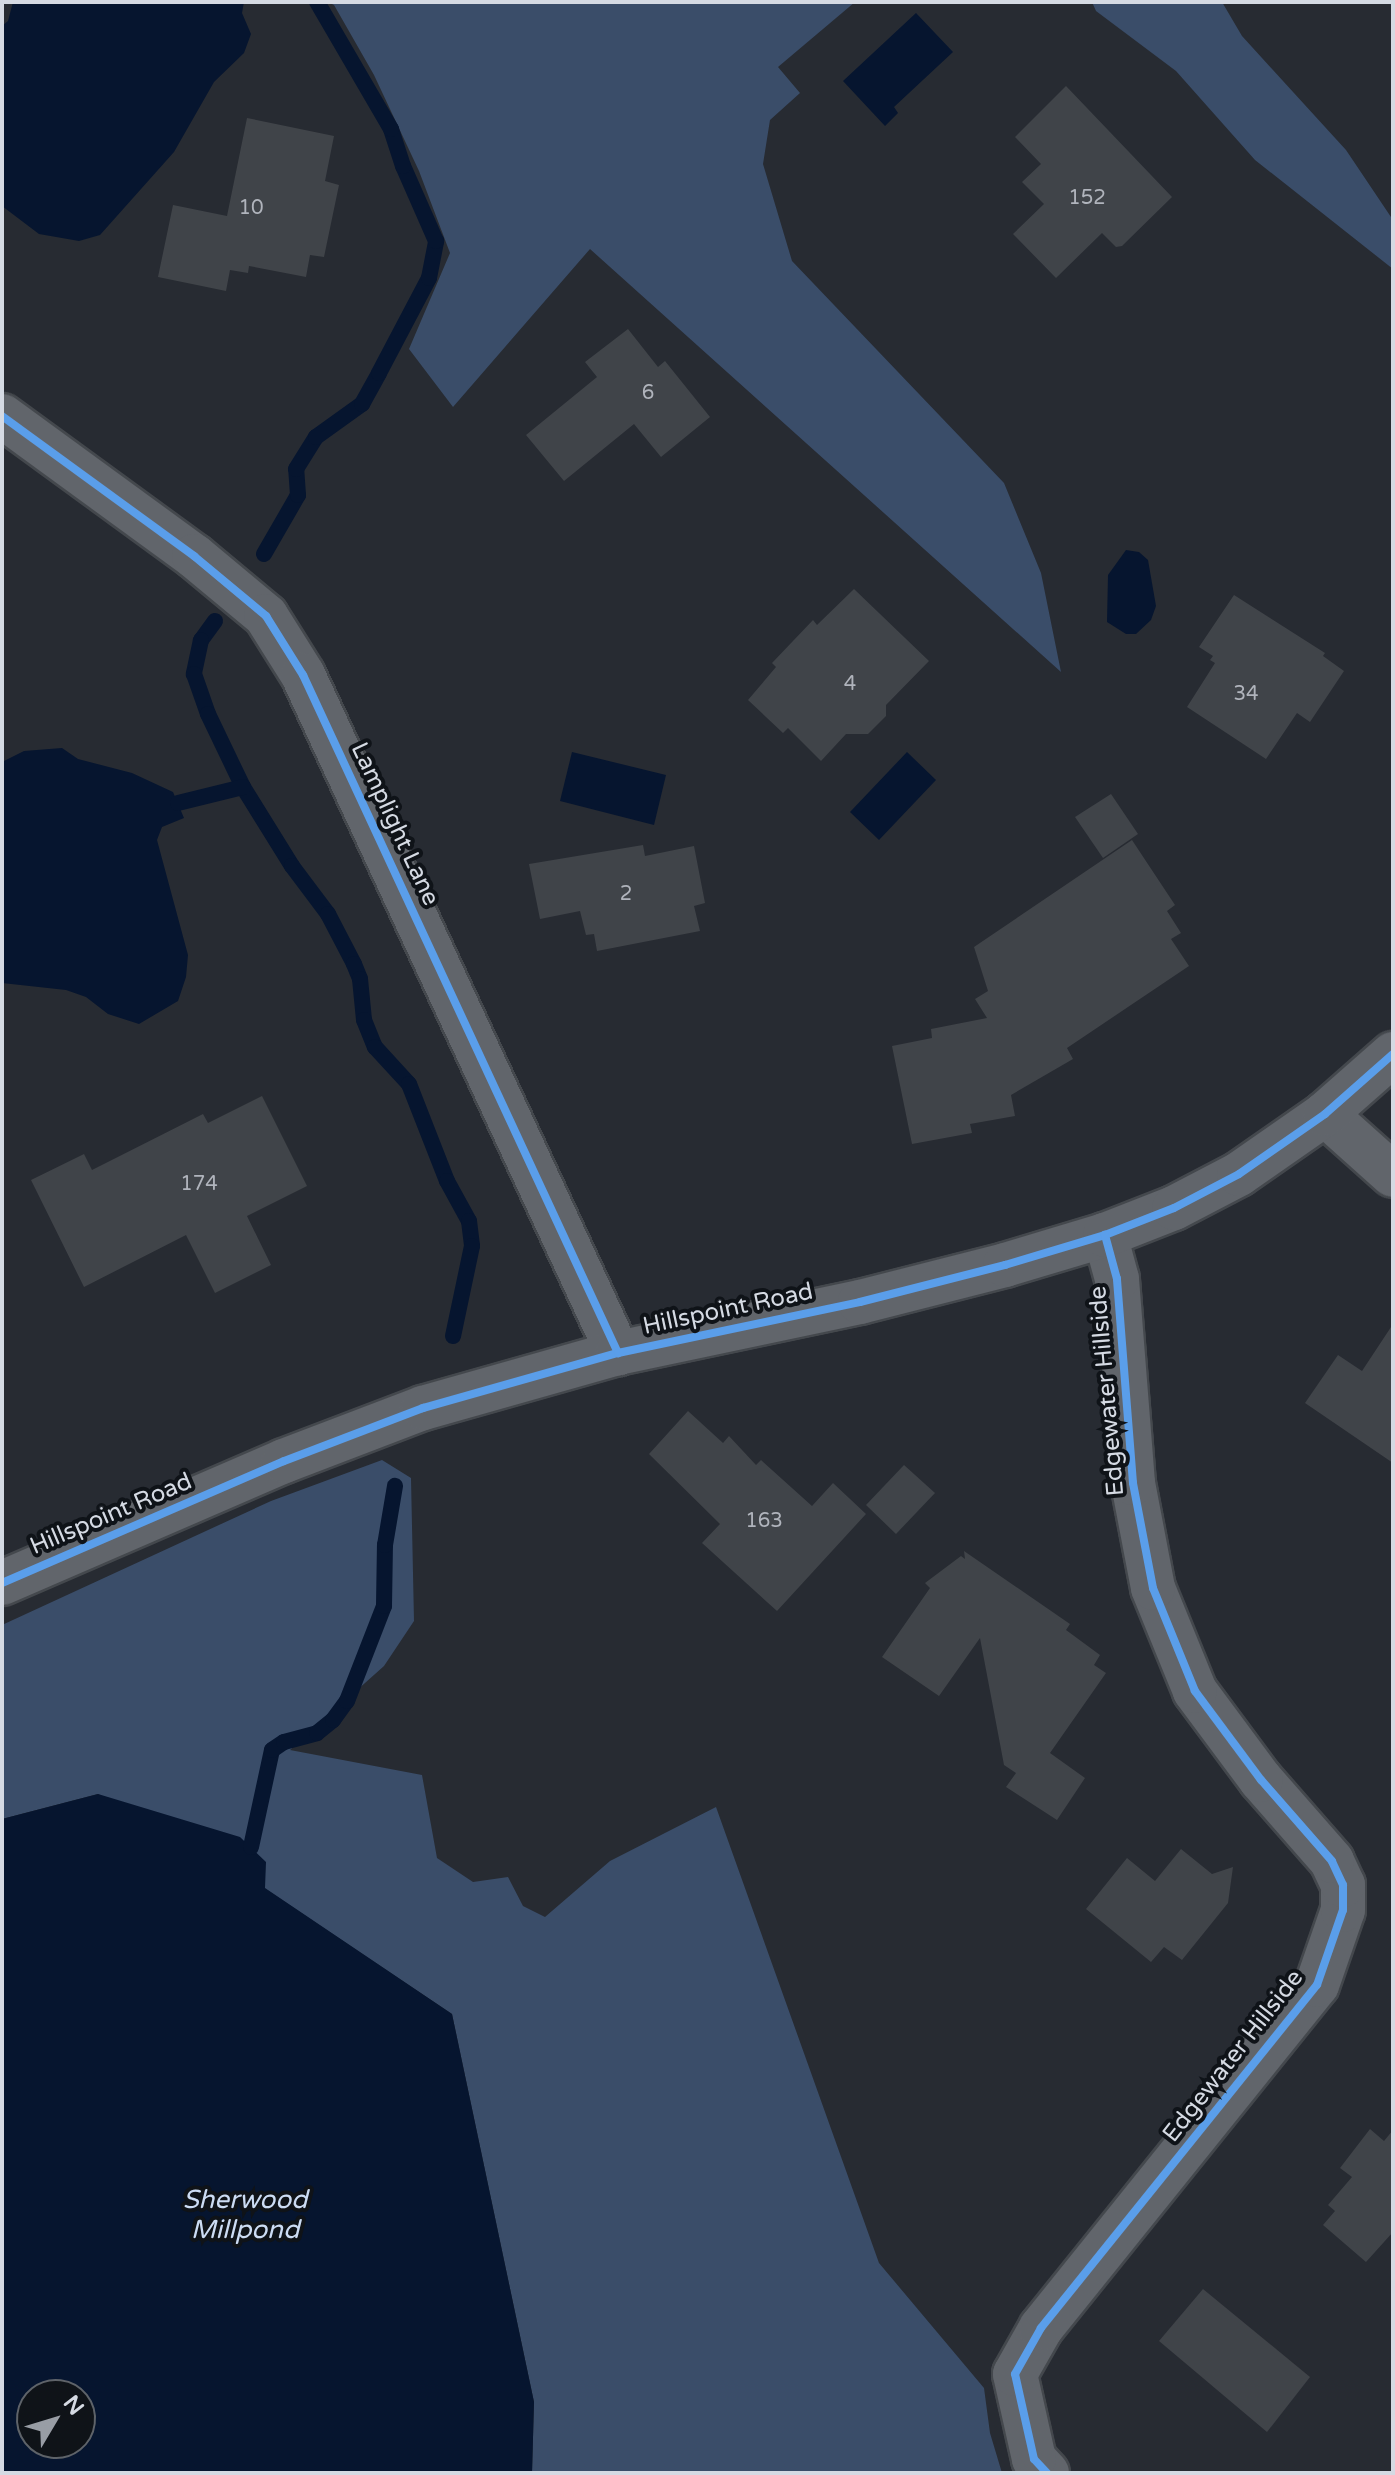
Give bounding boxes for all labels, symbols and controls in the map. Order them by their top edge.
house number: 152 [1068,186,1106,210]
house number: 10 [238,196,264,220]
house number: 6 [642,381,654,405]
house number: 4 [844,672,856,696]
house number: 34 [1233,682,1259,706]
street label: Lamplight Lane [345,738,445,910]
house number: 2 [620,882,632,906]
house number: 174 [180,1172,218,1196]
street label: Hillspoint Road [640,1277,816,1341]
street label: Edgewater Hillside [1083,1285,1131,1497]
street label: Hillspoint Road [26,1467,196,1561]
house number: 163 [745,1509,783,1533]
street label: Edgewater Hillside [1157,1964,1309,2148]
water label: Sherwood Millpond [183,2184,307,2246]
north arrow [16,2379,96,2459]
text: N [58,2390,89,2420]

